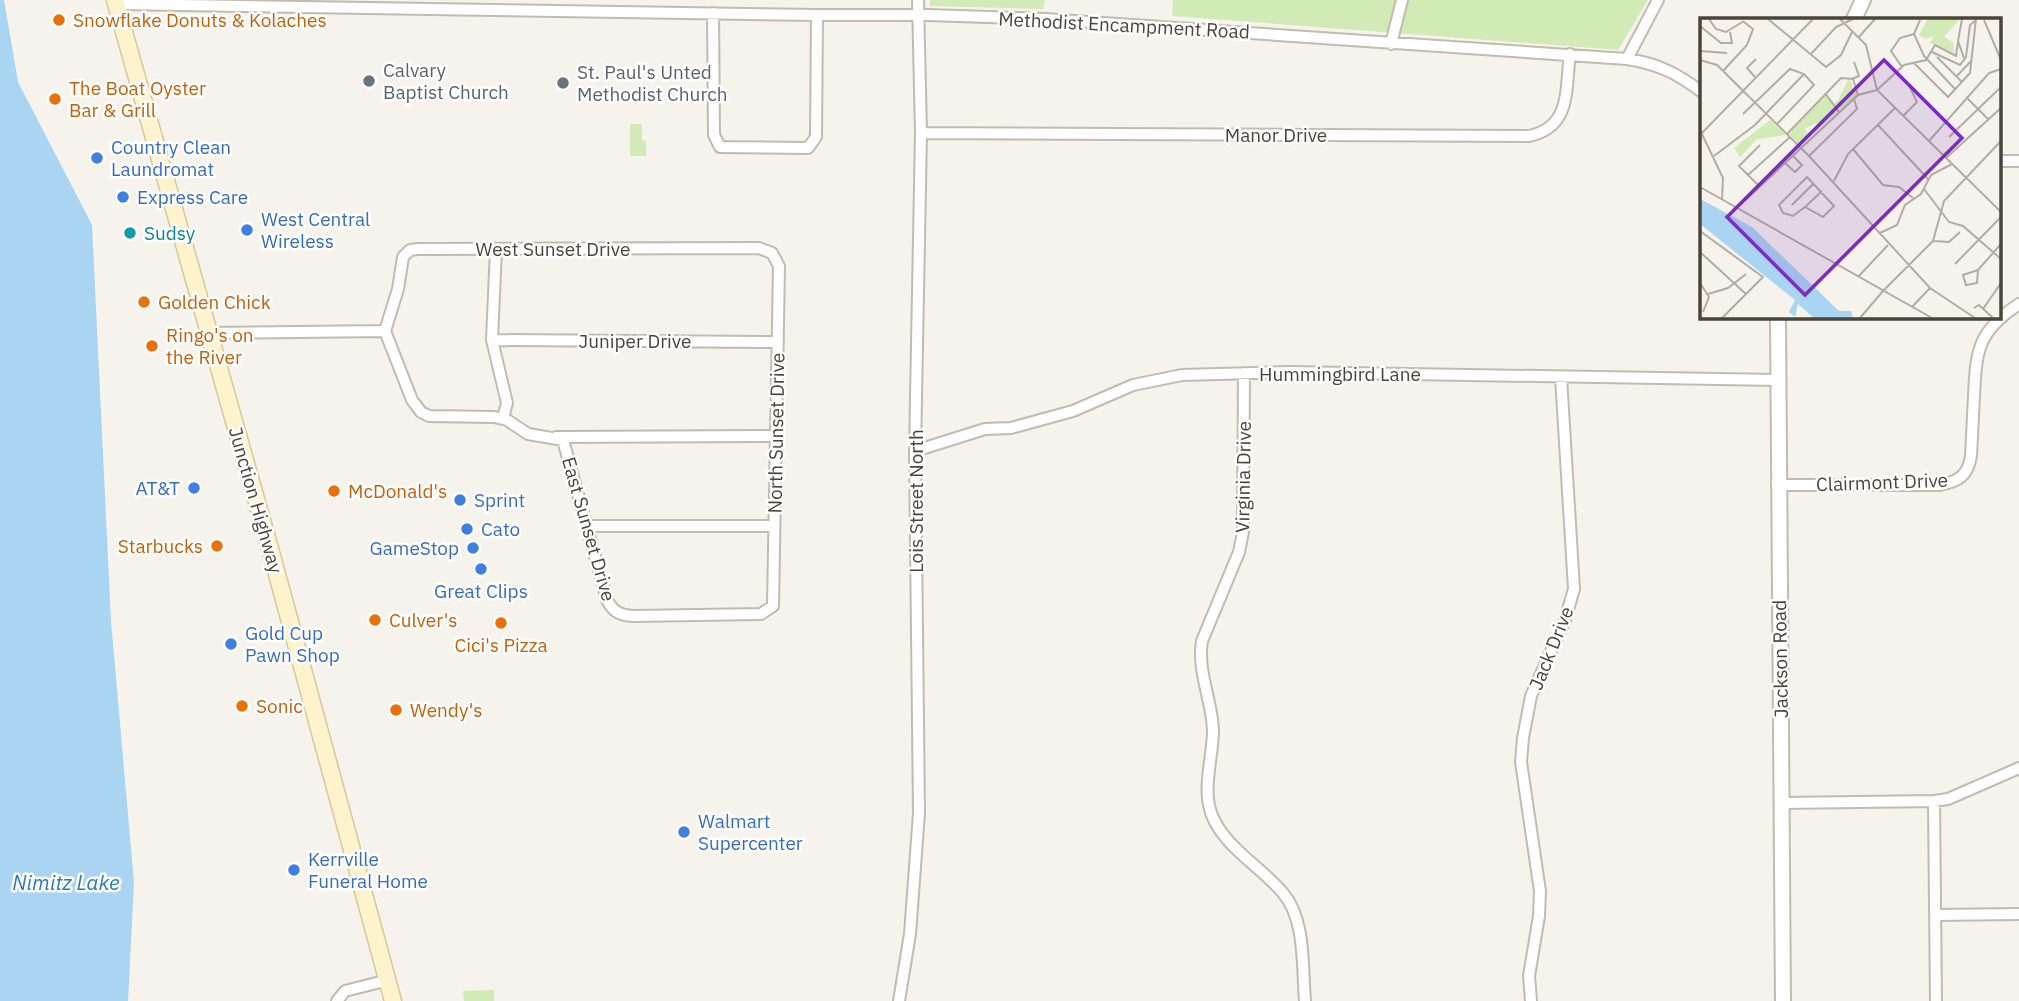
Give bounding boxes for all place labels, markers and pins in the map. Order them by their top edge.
place label: Snowflake Donuts & Kolaches [73,8,327,32]
marker: Snowflake Donuts & Kolaches [51,12,67,28]
place label: Calvary Baptist Church [383,58,509,104]
place label: St. Paul's Unted Methodist Church [577,60,728,106]
marker: Calvary Baptist Church [361,73,377,89]
marker: St. Paul's Unted Methodist Church [555,75,571,91]
place label: The Boat Oyster Bar & Grill [69,76,206,122]
marker: The Boat Oyster Bar & Grill [47,91,63,107]
place label: Country Clean Laundromat [111,135,231,181]
marker: Country Clean Laundromat [89,150,105,166]
place label: Express Care [137,185,248,209]
marker: Express Care [115,189,131,205]
place label: West Central Wireless [261,207,370,253]
place label: Sudsy [144,221,196,245]
marker: West Central Wireless [239,222,255,238]
marker: Sudsy [122,225,138,241]
place label: Golden Chick [158,290,271,314]
marker: Golden Chick [136,294,152,310]
place label: Ringo's on the River [166,323,254,369]
marker: Ringo's on the River [144,338,160,354]
place label: AT&T [136,476,180,500]
place label: McDonald's [348,479,447,503]
marker: AT&T [186,480,202,496]
marker: McDonald's [326,483,342,499]
place label: Sprint [474,488,525,512]
marker: Sprint [452,492,468,508]
place label: Cato [481,517,520,541]
marker: Cato [459,521,475,537]
place label: Starbucks [118,534,203,558]
place label: GameStop [370,536,459,560]
marker: Starbucks [209,538,225,554]
marker: GameStop [465,540,481,556]
marker: Great Clips [473,561,489,577]
place label: Great Clips [434,579,528,603]
place label: Culver's [389,608,458,632]
marker: Culver's [367,612,383,628]
marker: Cici's Pizza [493,615,509,631]
place label: Gold Cup Pawn Shop [245,621,340,667]
place label: Cici's Pizza [454,633,548,657]
marker: Gold Cup Pawn Shop [223,636,239,652]
place label: Sonic [256,694,303,718]
marker: Sonic [234,698,250,714]
place label: Wendy's [410,698,483,722]
marker: Wendy's [388,702,404,718]
place label: Walmart Supercenter [698,809,803,855]
marker: Walmart Supercenter [676,824,692,840]
place label: Kerrville Funeral Home [308,847,428,893]
marker: Kerrville Funeral Home [286,862,302,878]

